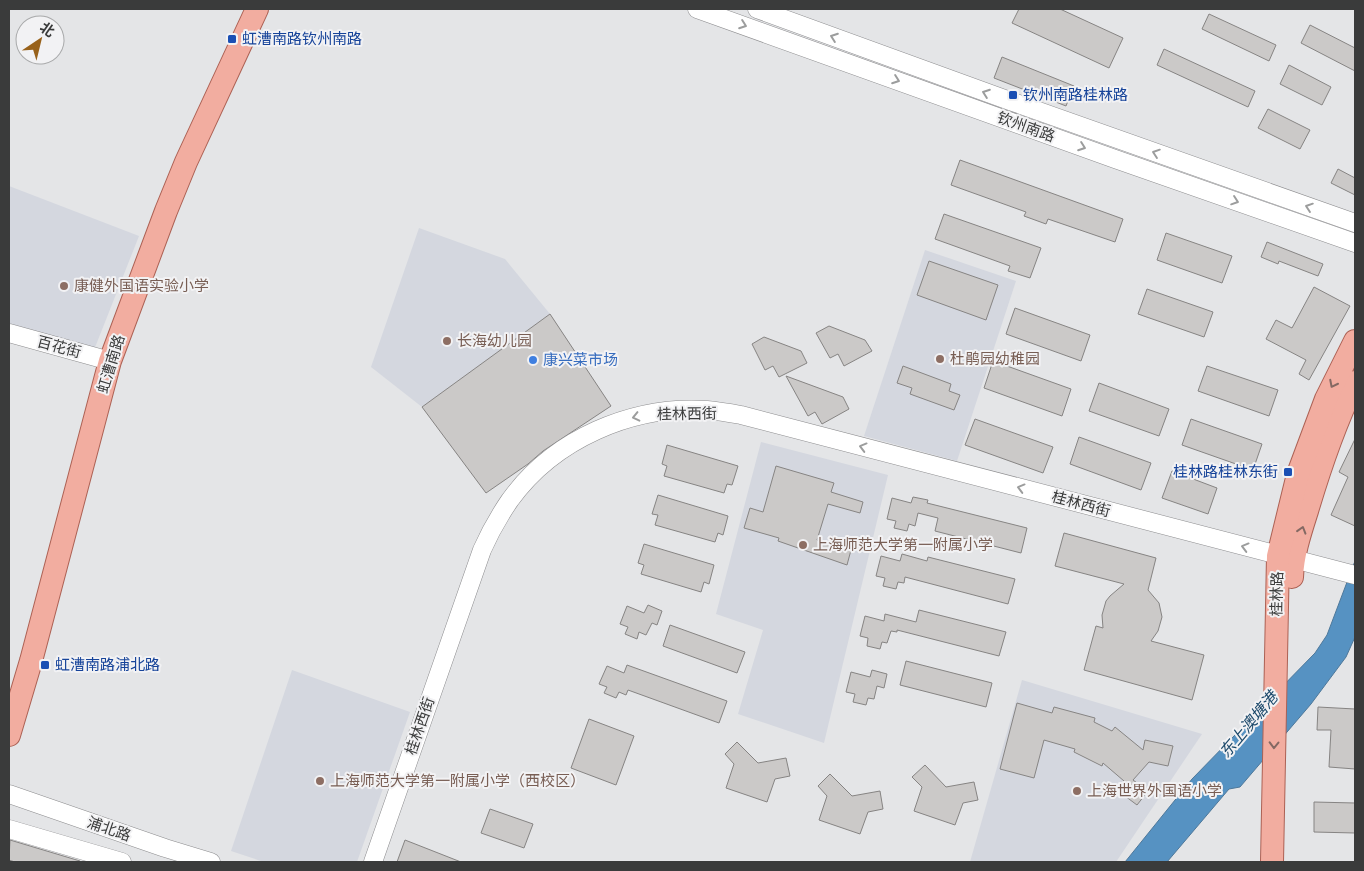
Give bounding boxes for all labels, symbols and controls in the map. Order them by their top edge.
north arrow [15,15,65,65]
text: 北 [36,18,58,42]
one-way arrow [738,19,747,29]
place label: 虹漕南路钦州南路 [242,29,362,49]
marker: 虹漕南路钦州南路 [226,33,238,45]
one-way arrow [830,33,839,43]
one-way arrow [891,74,900,84]
place label: 钦州南路桂林路 [1023,85,1128,105]
one-way arrow [983,89,991,99]
marker: 钦州南路桂林路 [1007,89,1019,101]
street label: 钦州南路 [994,107,1058,147]
one-way arrow [1077,141,1086,151]
one-way arrow [1152,149,1161,159]
one-way arrow [1230,195,1239,205]
one-way arrow [1306,203,1314,213]
place label: 康健外国语实验小学 [74,276,209,296]
marker: 康健外国语实验小学 [58,280,70,292]
place label: 长海幼儿园 [457,331,532,351]
street label: 百花街 [35,332,83,362]
street label: 虹漕南路 [93,332,129,396]
marker: 长海幼儿园 [441,335,453,347]
place label: 杜鹃园幼稚园 [950,349,1040,369]
place label: 康兴菜市场 [543,350,618,370]
marker: 杜鹃园幼稚园 [934,353,946,365]
marker: 康兴菜市场 [527,354,539,366]
one-way arrow [1329,379,1339,388]
street label: 桂林西街 [657,403,717,425]
one-way arrow [631,411,640,422]
one-way arrow [859,442,868,453]
place label: 桂林路桂林东街 [1173,462,1278,482]
marker: 桂林路桂林东街 [1282,466,1294,478]
one-way arrow [1016,483,1025,494]
street label: 桂林西街 [1049,487,1113,521]
one-way arrow [1296,526,1306,534]
place label: 上海师范大学第一附属小学 [813,535,993,555]
marker: 上海师范大学第一附属小学 [797,539,809,551]
one-way arrow [1241,542,1250,553]
street label: 桂林路 [1267,571,1287,617]
place label: 虹漕南路浦北路 [55,655,160,675]
marker: 虹漕南路浦北路 [39,659,51,671]
water label: 东上澳塘港 [1215,686,1284,763]
street label: 桂林西街 [401,694,439,758]
one-way arrow [1269,742,1279,750]
place label: 上海师范大学第一附属小学（西校区） [330,771,585,791]
marker: 上海师范大学第一附属小学（西校区） [314,775,326,787]
place label: 上海世界外国语小学 [1087,781,1222,801]
marker: 上海世界外国语小学 [1071,785,1083,797]
street label: 浦北路 [84,812,134,846]

